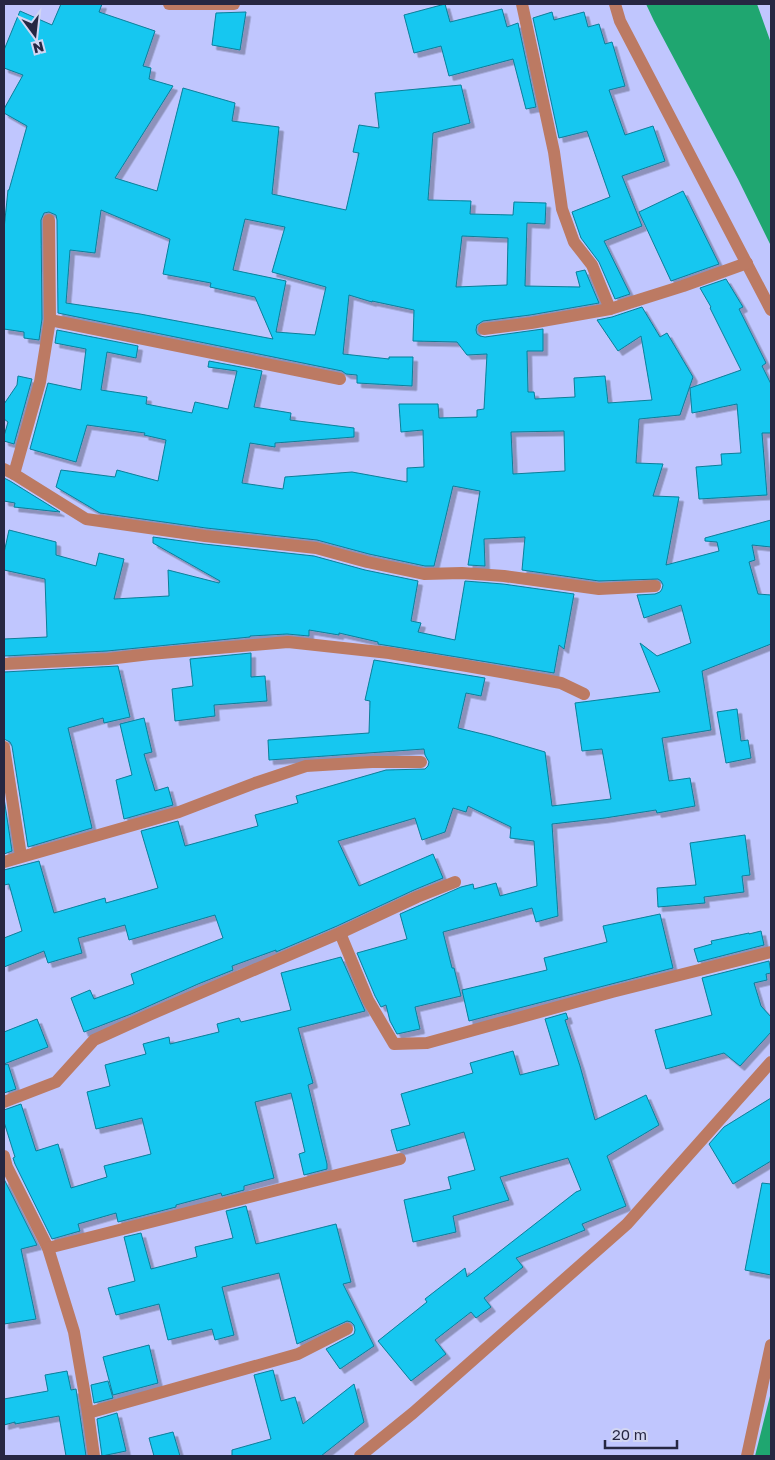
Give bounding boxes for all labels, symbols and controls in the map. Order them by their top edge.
north arrow [10,10,60,60]
text: N [31,38,46,58]
scale bar [605,1418,678,1450]
text: 20 m [612,1425,647,1443]

